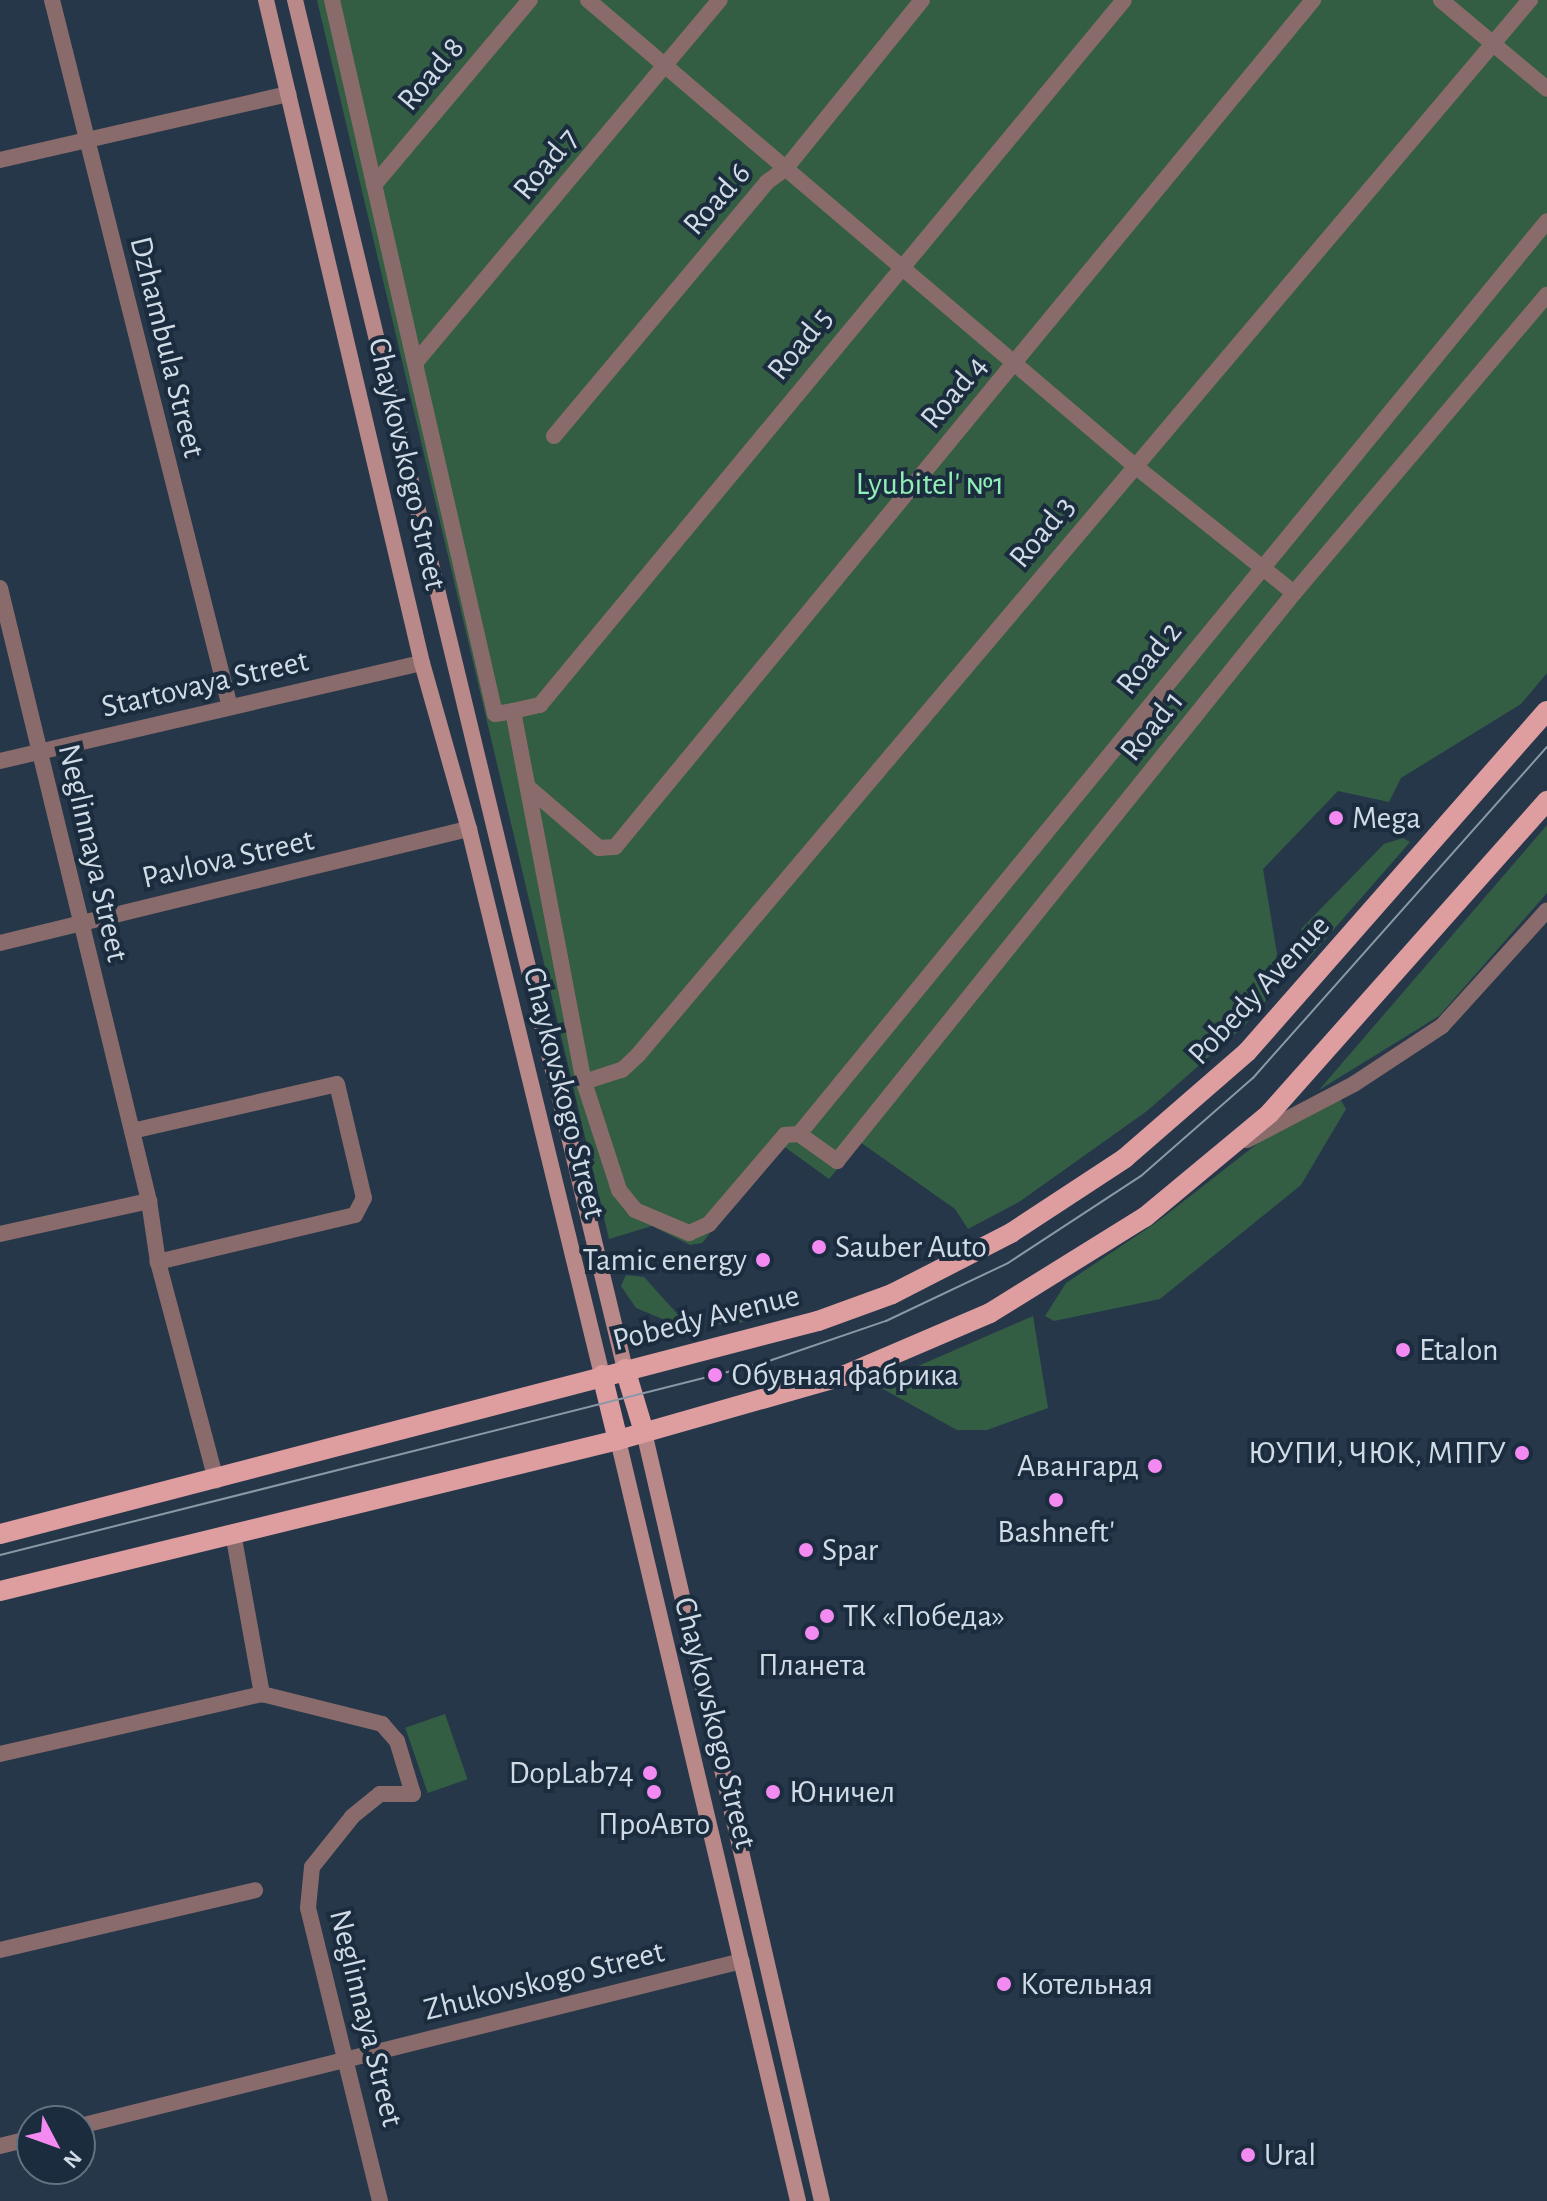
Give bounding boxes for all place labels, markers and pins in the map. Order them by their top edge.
place label: Mega [1352,799,1421,837]
marker: Mega [1327,809,1345,827]
place label: Sauber Auto [835,1228,987,1266]
marker: Sauber Auto [810,1238,828,1256]
place label: Tamic energy [582,1241,747,1279]
marker: Tamic energy [754,1251,772,1269]
place label: Etalon [1419,1331,1499,1369]
marker: Etalon [1394,1341,1412,1359]
place label: Обувная фабрика [731,1356,959,1394]
marker: Обувная фабрика [706,1366,724,1384]
place label: ЮУПИ, ЧЮК, МПГУ [1248,1434,1506,1472]
marker: ЮУПИ, ЧЮК, МПГУ [1513,1444,1531,1462]
place label: Авангард [1017,1447,1139,1485]
marker: Авангард [1146,1457,1164,1475]
marker: Bashneft' [1047,1491,1065,1509]
place label: Bashneft' [997,1513,1115,1551]
place label: Spar [822,1531,878,1569]
marker: Spar [797,1541,815,1559]
place label: ТК «Победа» [843,1597,1005,1635]
marker: ТК «Победа» [818,1607,836,1625]
marker: Планета [803,1624,821,1642]
place label: Планета [758,1646,866,1684]
place label: DopLab74 [509,1754,634,1792]
marker: DopLab74 [641,1764,659,1782]
place label: Юничел [789,1773,895,1811]
marker: ПроАвто [645,1783,663,1801]
marker: Юничел [764,1783,782,1801]
place label: ПроАвто [598,1805,710,1843]
place label: Котельная [1020,1965,1153,2003]
marker: Котельная [995,1975,1013,1993]
place label: Ural [1264,2136,1316,2174]
marker: Ural [1239,2146,1257,2164]

